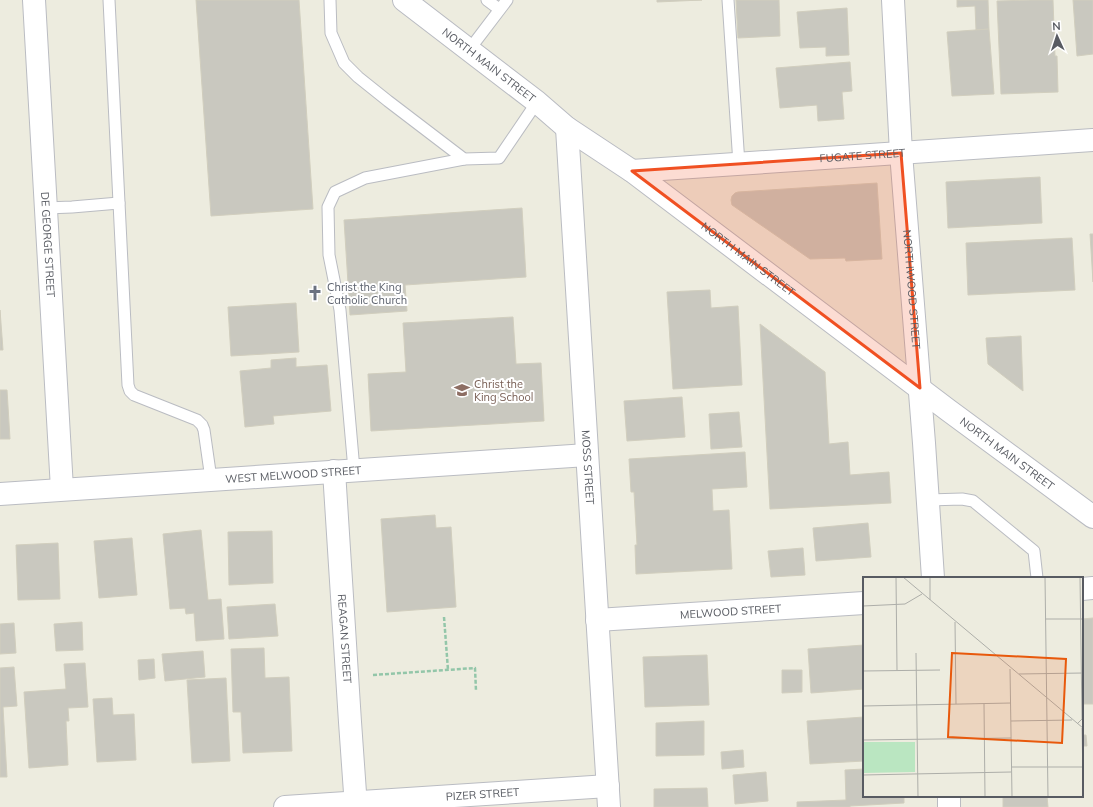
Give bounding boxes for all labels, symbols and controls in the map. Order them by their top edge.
north arrow [1037,16,1077,56]
text: N [1052,19,1061,33]
street label: NORTH MAIN STREET [439,25,539,106]
street label: FUGATE STREET [819,146,906,165]
street label: DE GEORGE STREET [38,191,58,298]
street label: NORTH MAIN STREET [699,219,798,299]
street label: NORTHWOOD STREET [900,229,924,350]
place label: Christ the King Catholic Church [327,280,407,307]
church icon: Christ the King Catholic Church [306,284,324,302]
place label: Christ the King School [474,377,533,404]
school or university icon: Christ the King School [453,381,471,399]
street label: NORTH MAIN STREET [957,414,1057,493]
street label: MOSS STREET [579,429,597,506]
street label: WEST MELWOOD STREET [225,463,362,486]
inset map [863,577,1083,797]
street label: REAGAN STREET [335,594,355,684]
street label: MELWOOD STREET [680,601,782,622]
street label: PIZER STREET [445,785,520,804]

